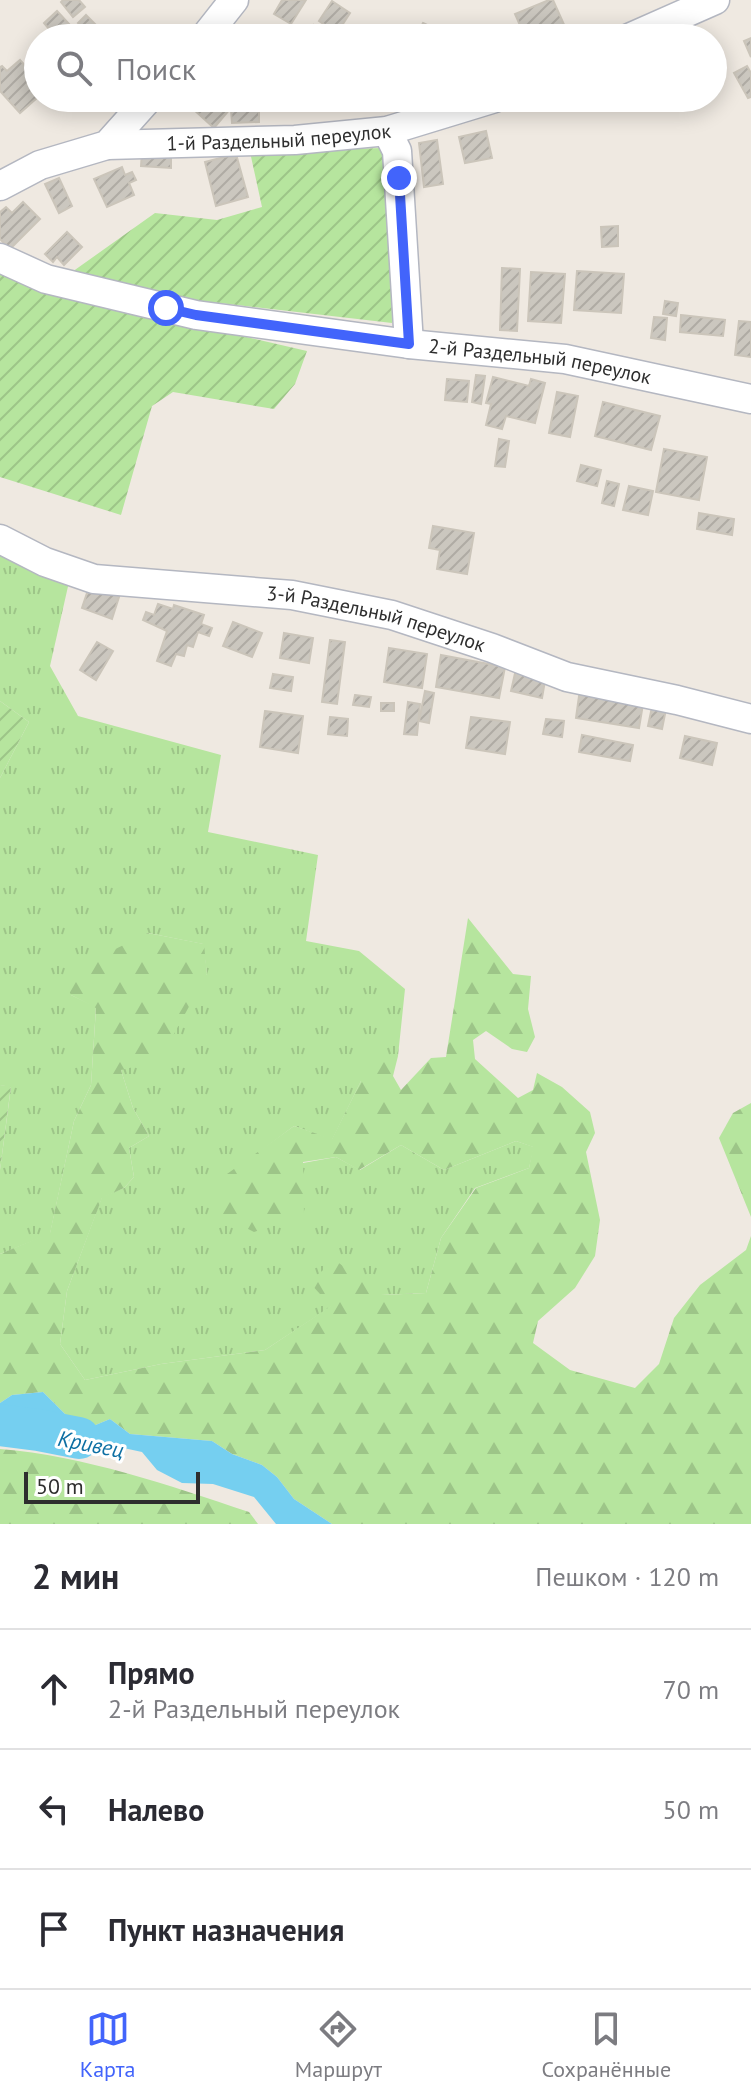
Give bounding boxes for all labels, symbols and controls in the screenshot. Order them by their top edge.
search box [24,24,727,112]
icon: search [52,46,96,90]
text: Поиск [116,49,196,88]
street label: 1-й Раздельный переулок [166,118,393,156]
route end [381,160,417,196]
route start [148,290,184,326]
street label: 2-й Раздельный переулок [427,333,654,390]
street label: 3-й Раздельный переулок [266,580,489,658]
water label: Кривец [56,1424,126,1464]
scale bar [24,1468,200,1504]
text: 50 m [36,1472,84,1500]
text: 2 мин [32,1554,119,1598]
text: Пешком · 120 m [535,1560,719,1593]
text: Прямо [108,1653,195,1692]
icon: ahead [32,1667,76,1711]
text: 70 m [663,1673,719,1706]
text: 2-й Раздельный переулок [108,1692,400,1725]
icon: left [32,1787,76,1831]
text: Налево [108,1790,204,1829]
text: 50 m [663,1793,719,1826]
icon: arrive [32,1907,76,1951]
text: Пункт назначения [108,1910,344,1949]
tab: Карта [80,2007,135,2083]
tab: Маршрут [295,2007,382,2083]
tab: Сохранённые [541,2007,671,2083]

